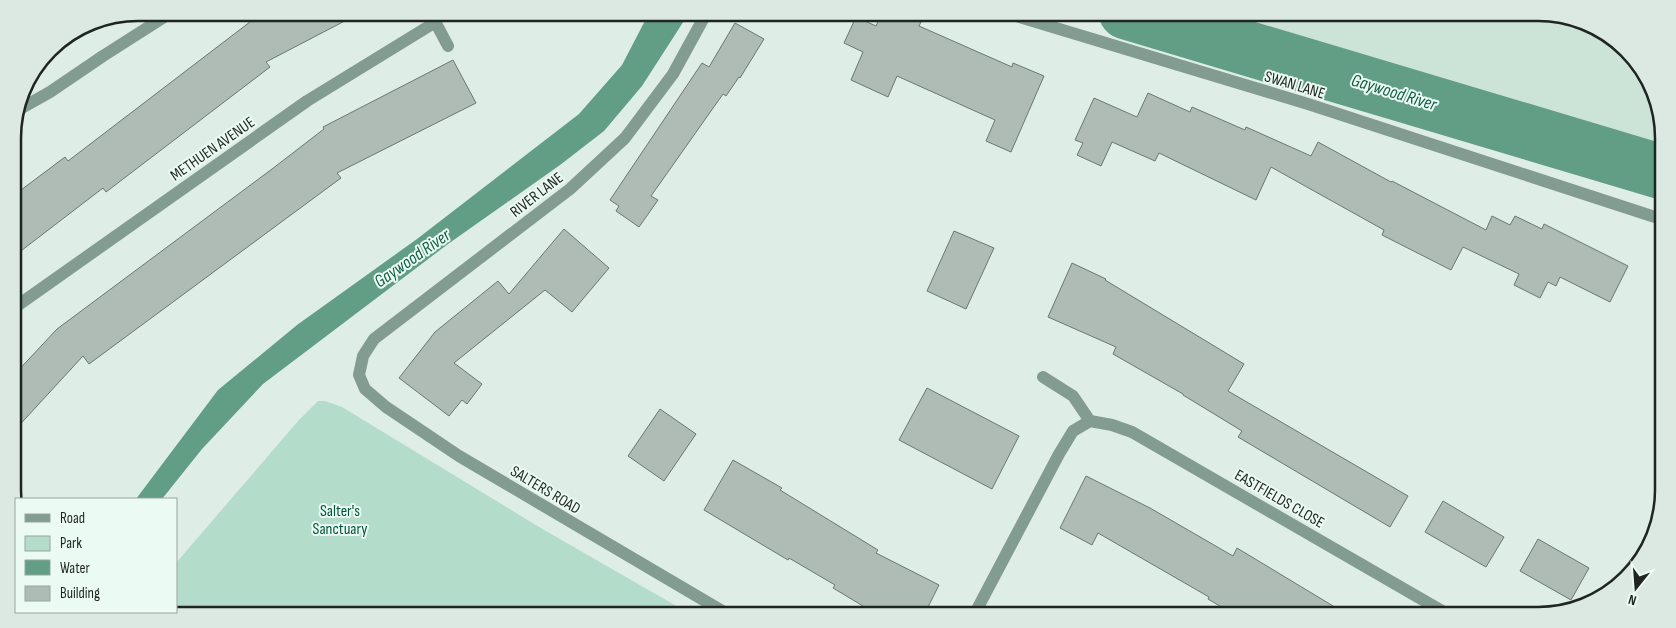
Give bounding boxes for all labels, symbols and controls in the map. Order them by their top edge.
street label: SWAN LANE [1262,67,1327,104]
water label: Gaywood River [1349,70,1440,116]
street label: METHUEN AVENUE [167,113,259,185]
street label: RIVER LANE [507,169,567,222]
water label: Gaywood River [370,224,455,292]
street label: SALTERS ROAD [507,462,584,519]
street label: EASTFIELDS CLOSE [1231,466,1327,533]
legend [15,498,178,613]
park label: Salter's Sanctuary [313,502,367,539]
text: Road [60,509,85,528]
text: Park [60,534,82,553]
text: Water [60,559,91,578]
north arrow [1611,563,1661,613]
text: Building [60,584,100,603]
text: N [1626,591,1638,609]

